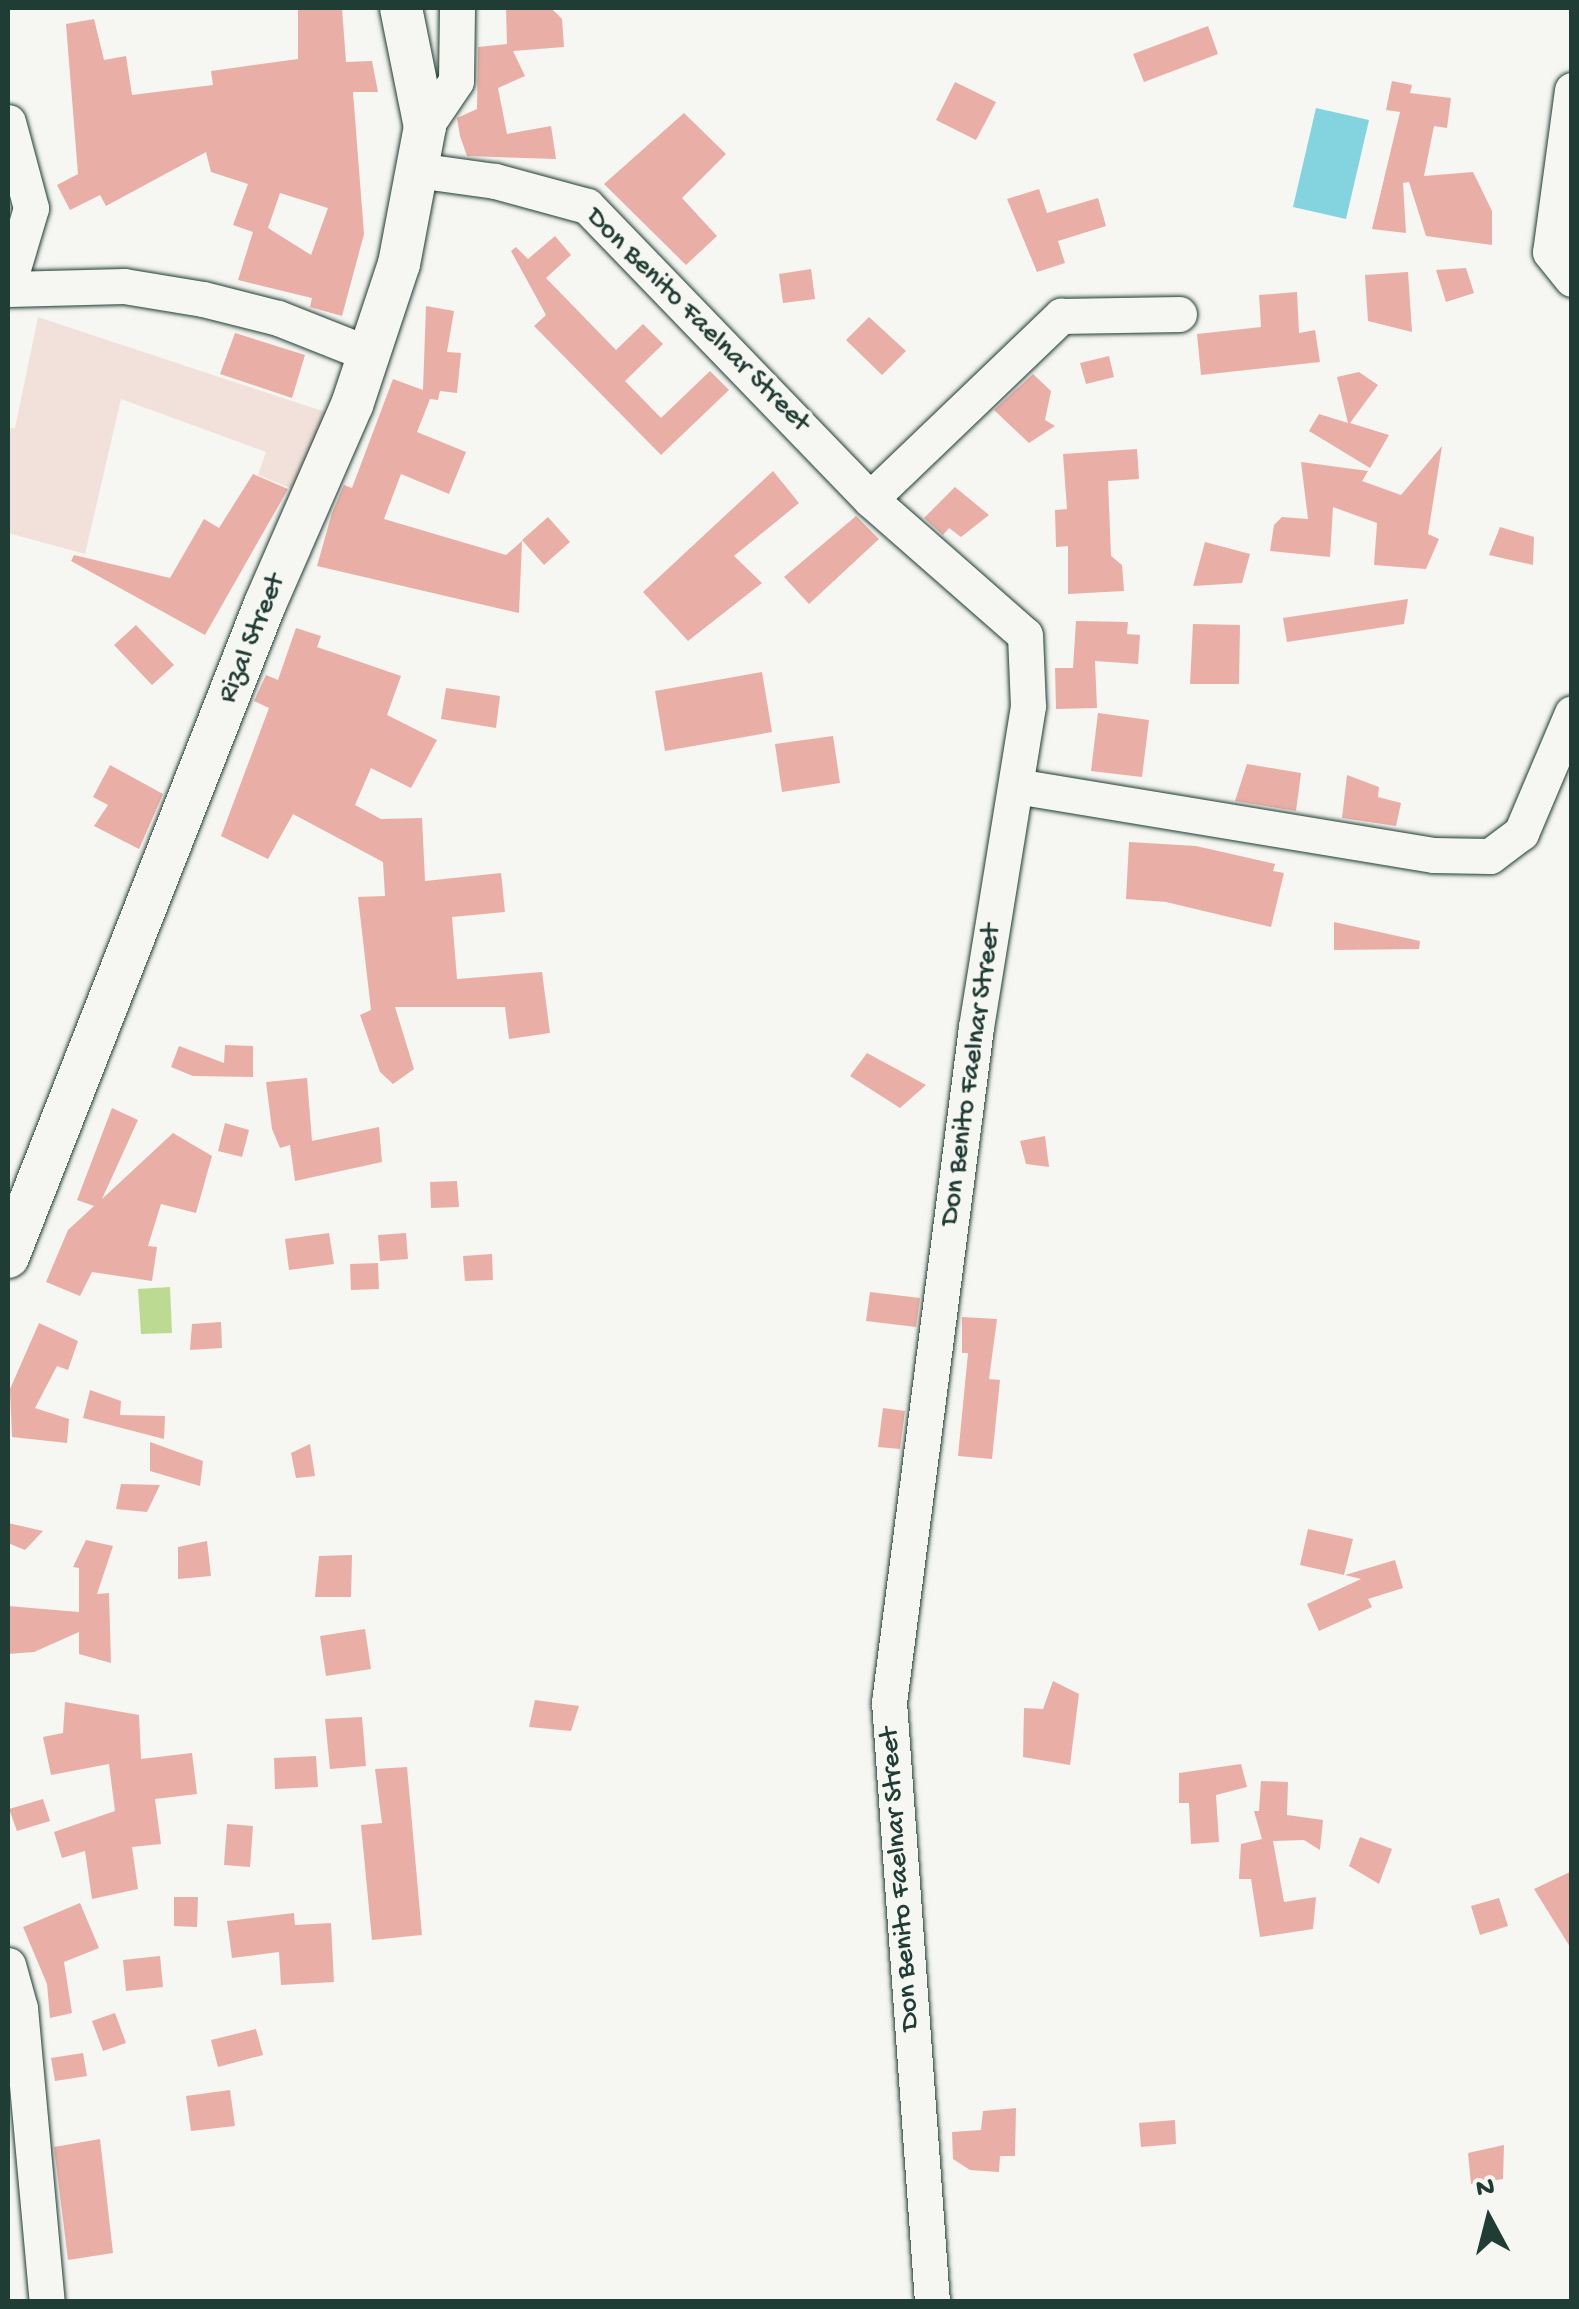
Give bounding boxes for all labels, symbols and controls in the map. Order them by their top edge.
street label: Don Benito Faelnar Street [578,202,816,440]
street label: Rizal Street [212,570,294,708]
street label: Don Benito Faelnar Street [934,922,1010,1228]
street label: Don Benito Faelnar Street [874,1726,928,2032]
north arrow [1439,2169,1539,2269]
text: N [1474,2171,1496,2206]

